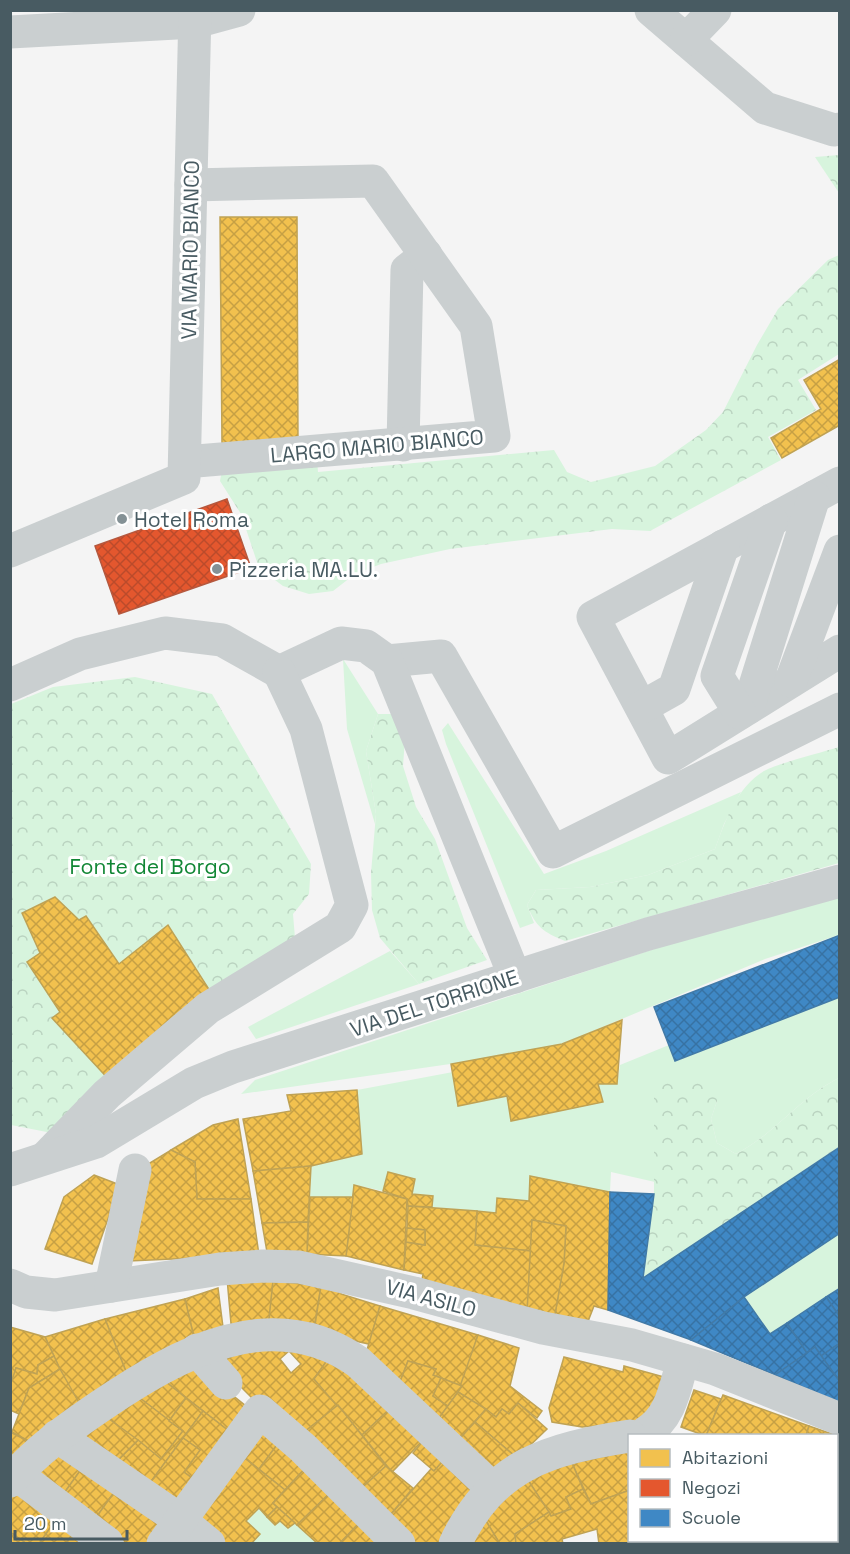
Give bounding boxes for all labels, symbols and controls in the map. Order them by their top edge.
street label: VIA MARIO BIANCO [175,160,205,340]
street label: LARGO MARIO BIANCO [269,423,485,469]
place label: Hotel Roma [134,506,249,533]
marker: Hotel Roma [115,512,129,526]
place label: Pizzeria MA.LU. [229,556,378,583]
marker: Pizzeria MA.LU. [210,562,224,576]
park label: Fonte del Borgo [69,853,231,880]
street label: VIA DEL TORRIONE [347,963,521,1043]
street label: VIA ASILO [383,1273,479,1323]
legend [628,1434,838,1542]
text: Abitazioni [682,1446,768,1469]
text: Negozi [682,1476,741,1499]
scale bar [15,1503,128,1541]
text: Scuole [682,1506,741,1529]
text: 20 m [24,1512,67,1535]

